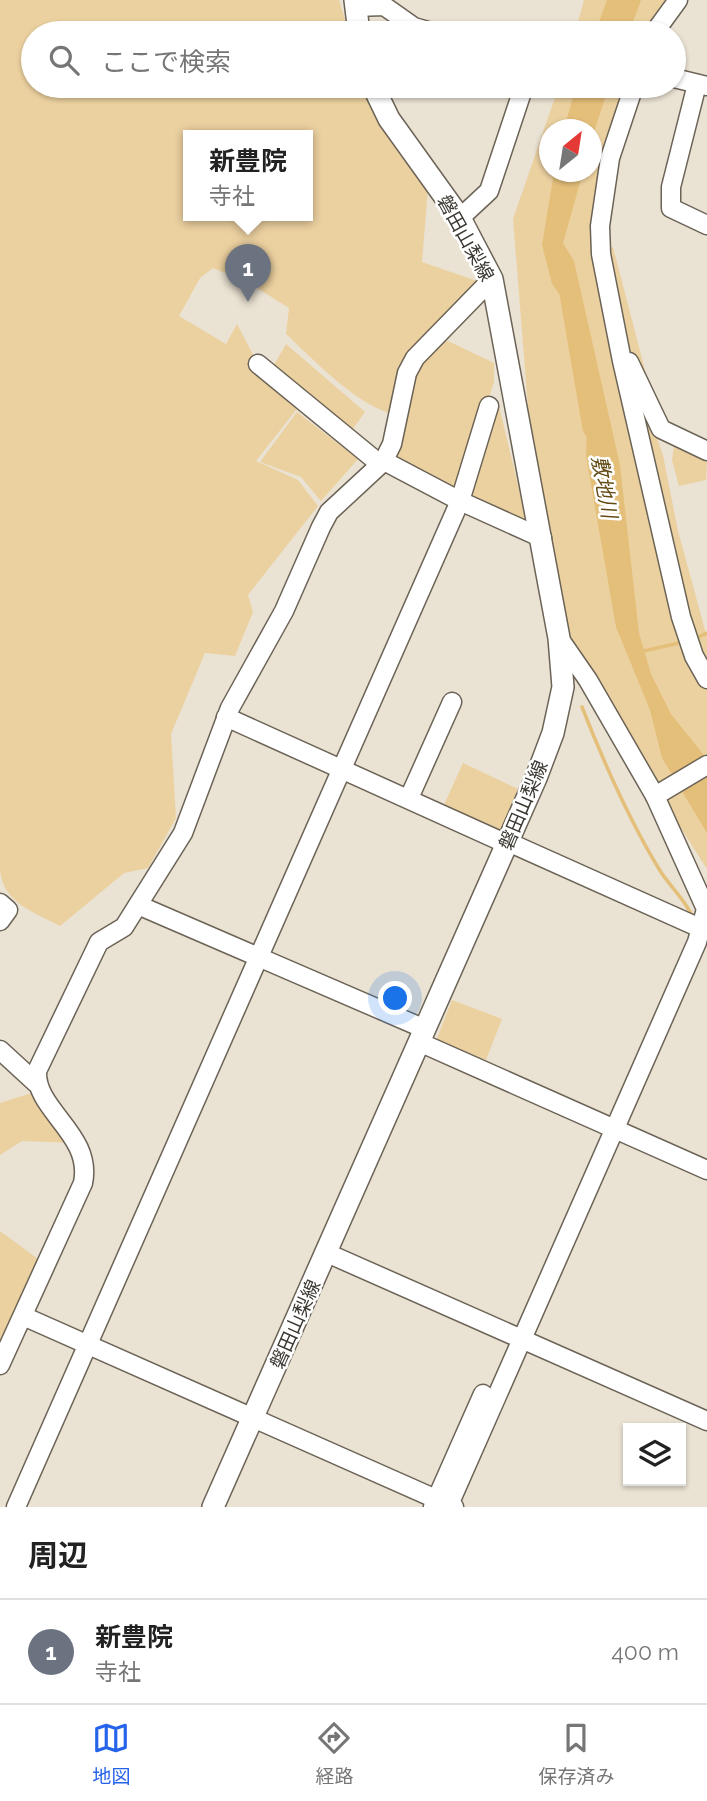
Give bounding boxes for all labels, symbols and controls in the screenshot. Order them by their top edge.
search box [21,21,686,98]
icon: search [45,41,83,79]
text: ここで検索 [101,47,231,77]
north arrow [539,119,602,182]
popup [183,130,313,221]
text: 新豊院 [209,146,287,176]
text: 寺社 [209,182,255,209]
street label: 磐田山梨線 [433,191,499,285]
pin: 1 [225,244,271,302]
water label: 敷地川 [587,454,623,522]
street label: 磐田山梨線 [494,757,552,853]
your location [378,981,412,1015]
street label: 磐田山梨線 [266,1276,324,1372]
map controls [623,1423,686,1486]
button: layers [623,1423,686,1486]
text: 周辺 [28,1538,88,1573]
text: 新豊院 [95,1622,173,1652]
text: 1 [45,1638,57,1665]
text: 400 m [611,1638,679,1665]
text: 寺社 [95,1658,141,1685]
tab: 地図 [92,1719,131,1788]
tab: 経路 [315,1719,354,1788]
tab: 保存済み [538,1719,615,1788]

